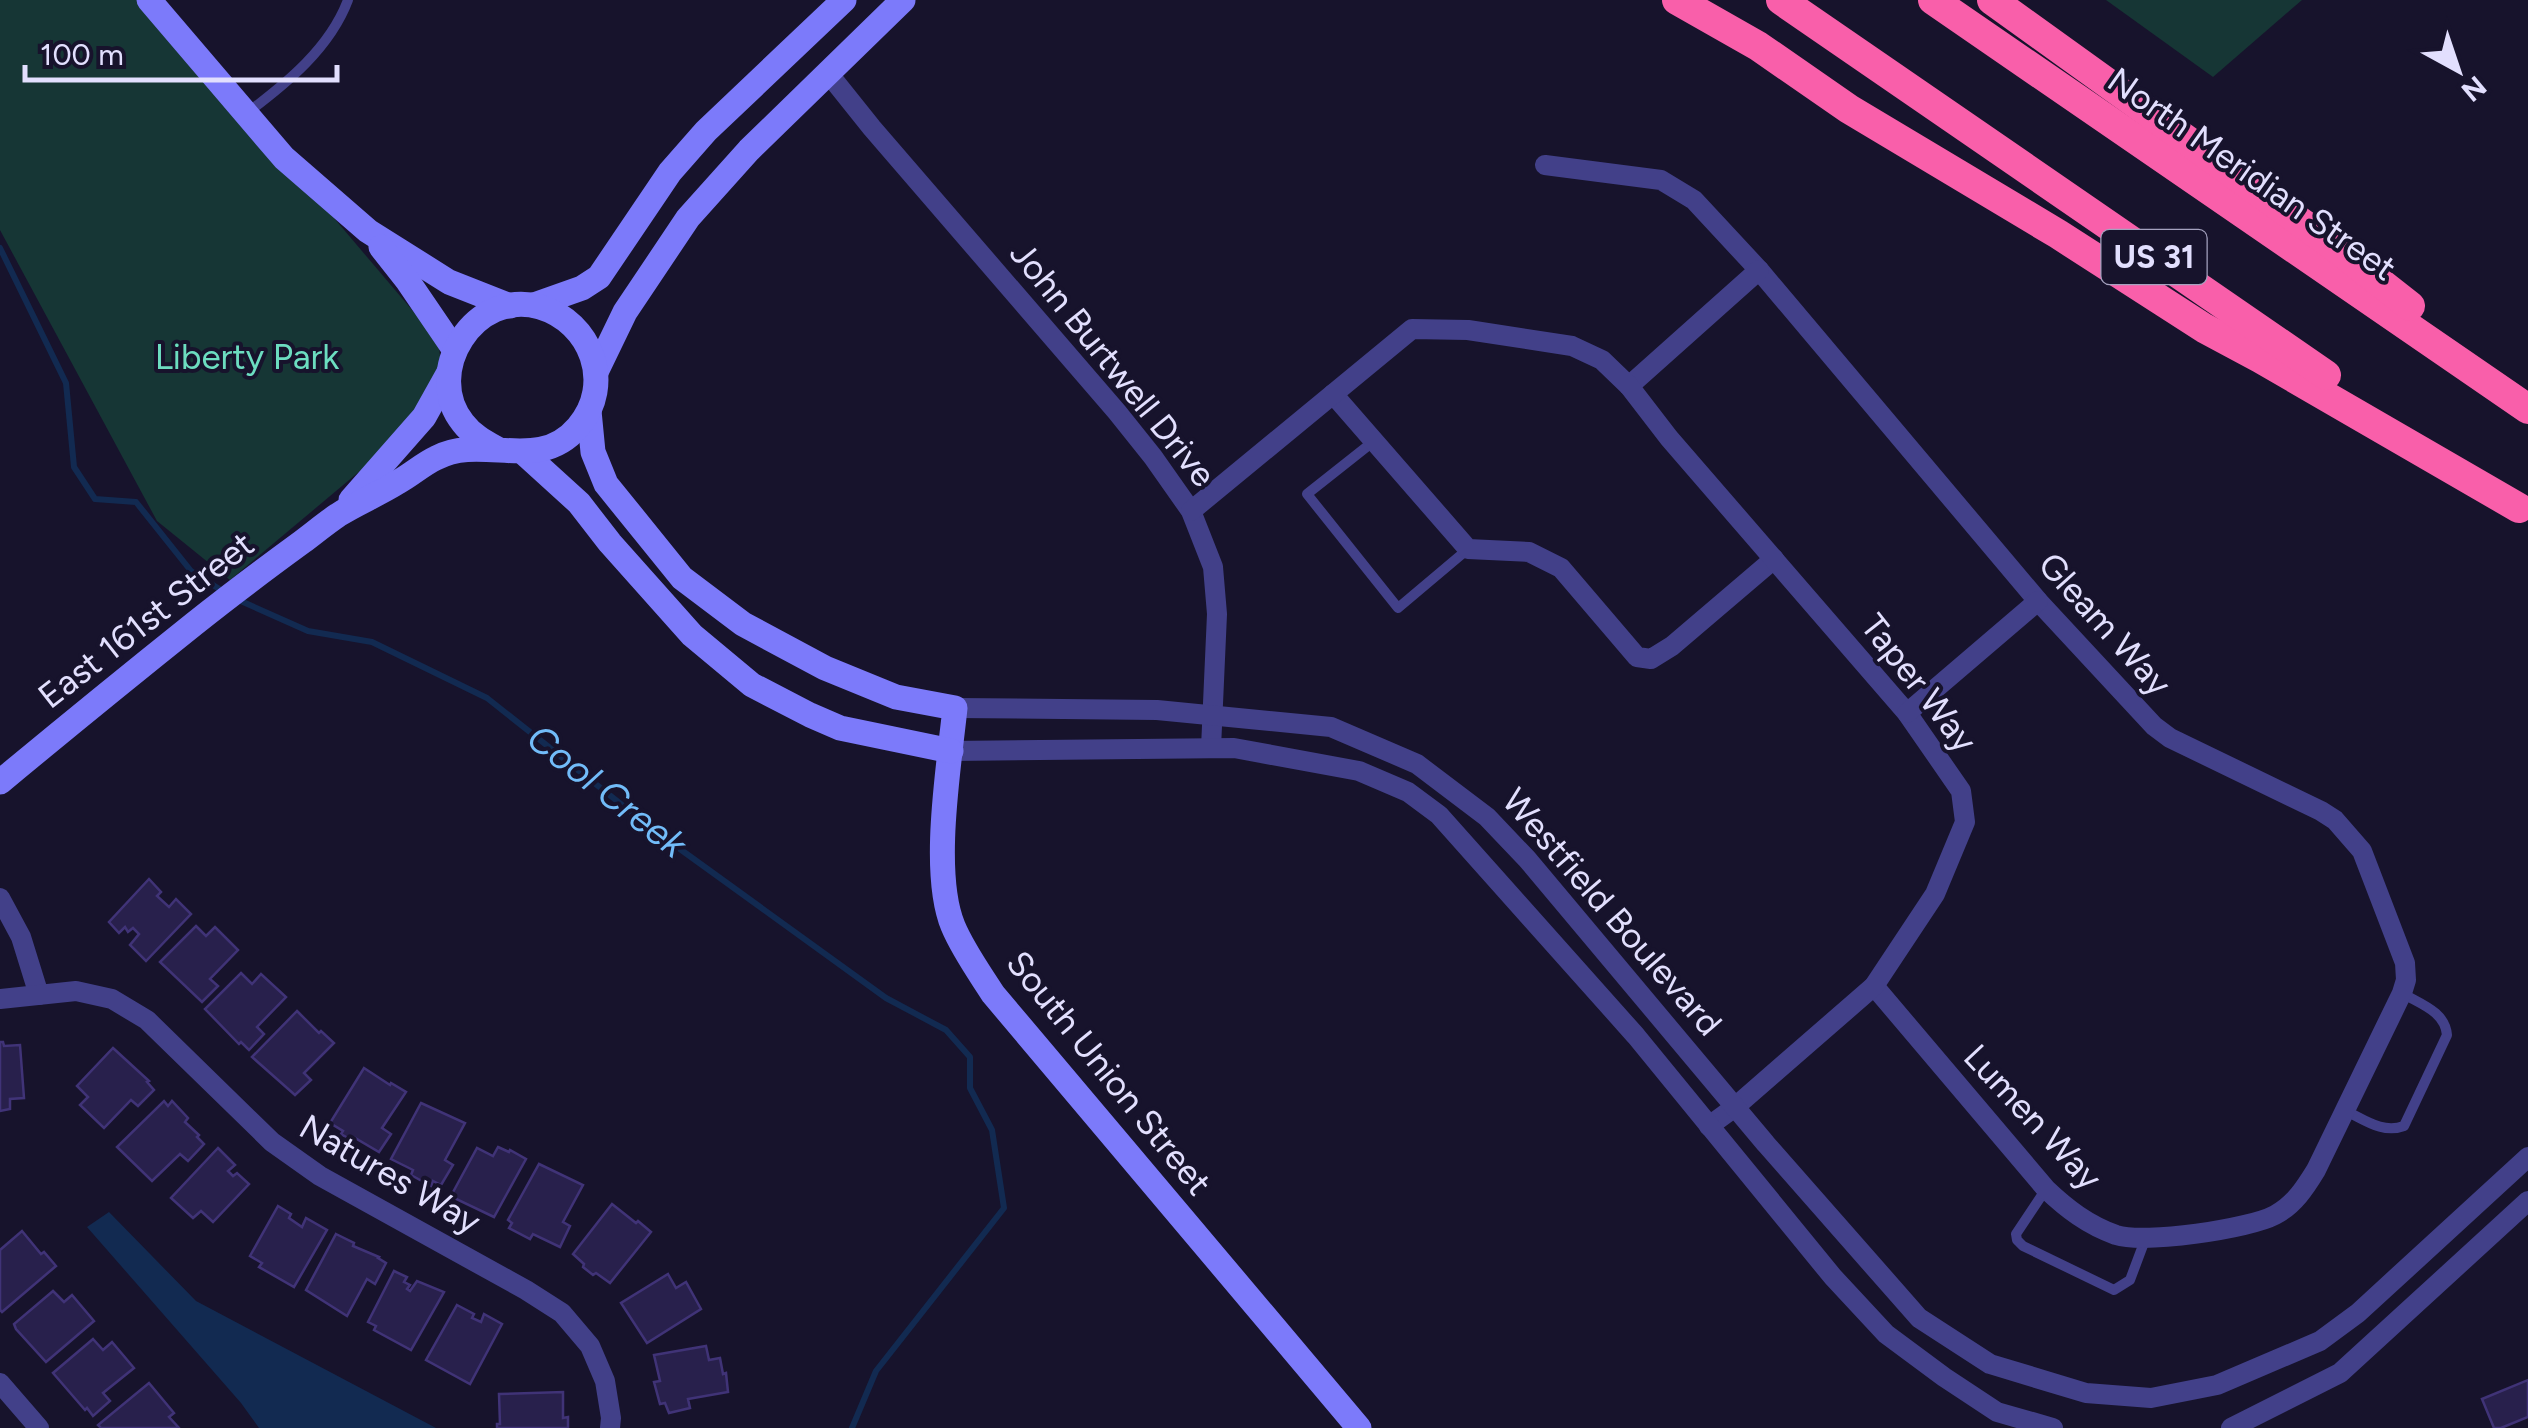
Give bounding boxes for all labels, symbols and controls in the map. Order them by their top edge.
scale bar [25,20,338,82]
north arrow [2408,20,2508,120]
text: 100 m [40,36,124,73]
street label: North Meridian Street [2100,59,2404,289]
text: N [2455,69,2493,109]
road number: US 31 [2102,230,2206,284]
street label: John Burtwell Drive [1001,233,1225,495]
park label: Liberty Park [155,336,339,378]
street label: East 161st Street [30,523,262,717]
street label: Gleam Way [2030,544,2181,705]
street label: Taper Way [1852,606,1986,761]
water label: Cool Creek [518,714,697,869]
street label: Westfield Boulevard [1493,780,1731,1044]
street label: South Union Street [998,943,1220,1203]
street label: Lumen Way [1955,1036,2111,1199]
street label: Natures Way [292,1105,488,1243]

